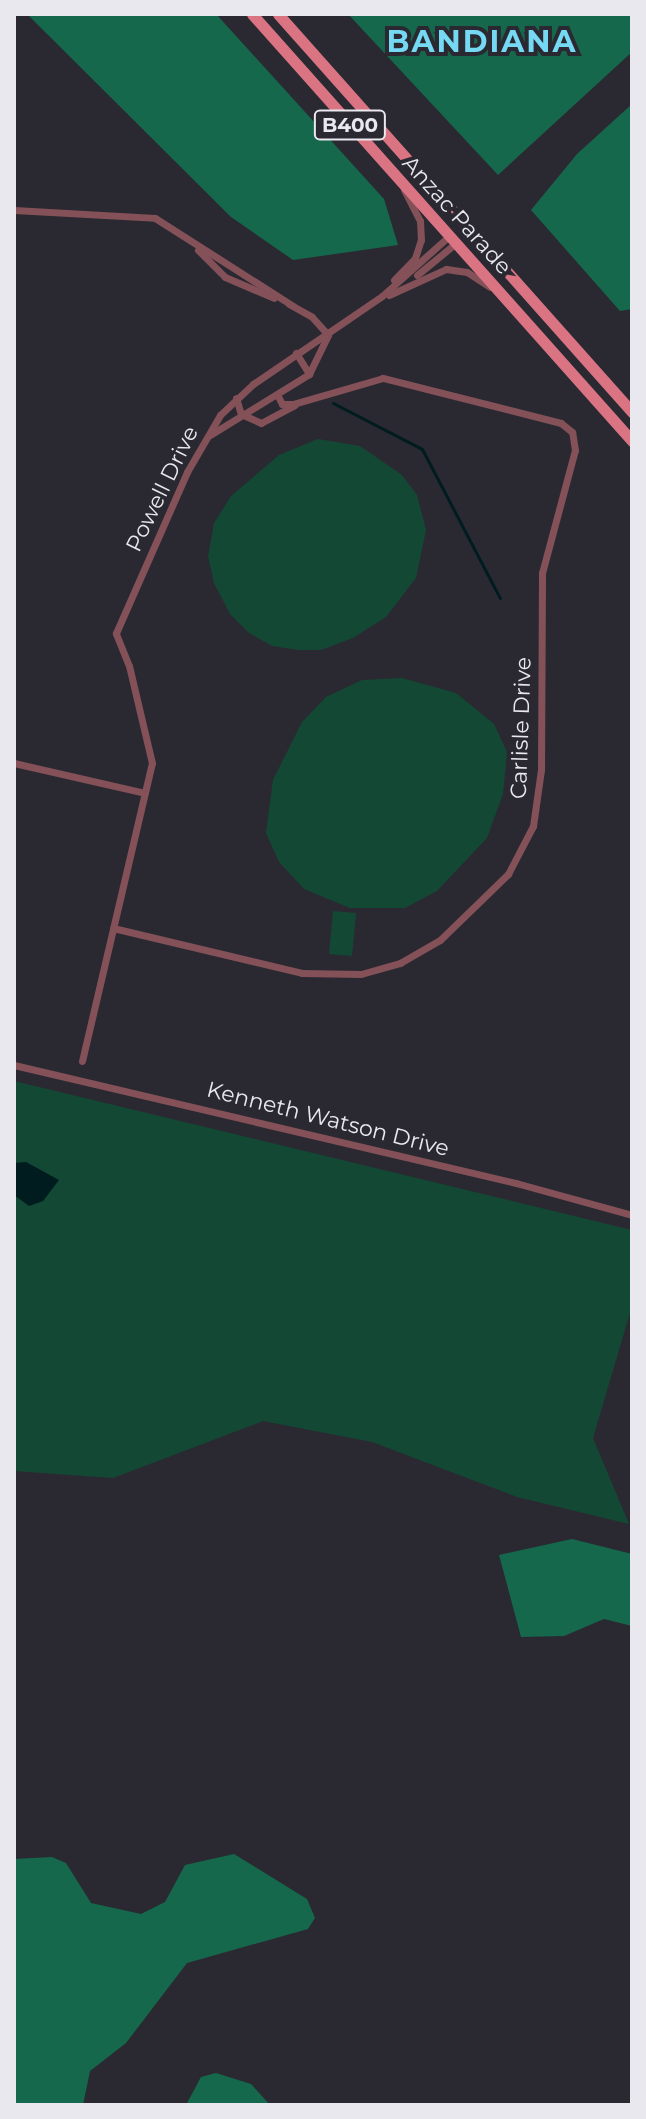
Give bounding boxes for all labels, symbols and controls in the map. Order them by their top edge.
district label: BANDIANA [387,24,577,60]
road number: B400 [312,109,388,141]
street label: Anzac Parade [397,150,517,280]
street label: Powell Drive [120,422,204,556]
street label: Carlisle Drive [505,656,537,800]
street label: Kenneth Watson Drive [204,1076,452,1162]

